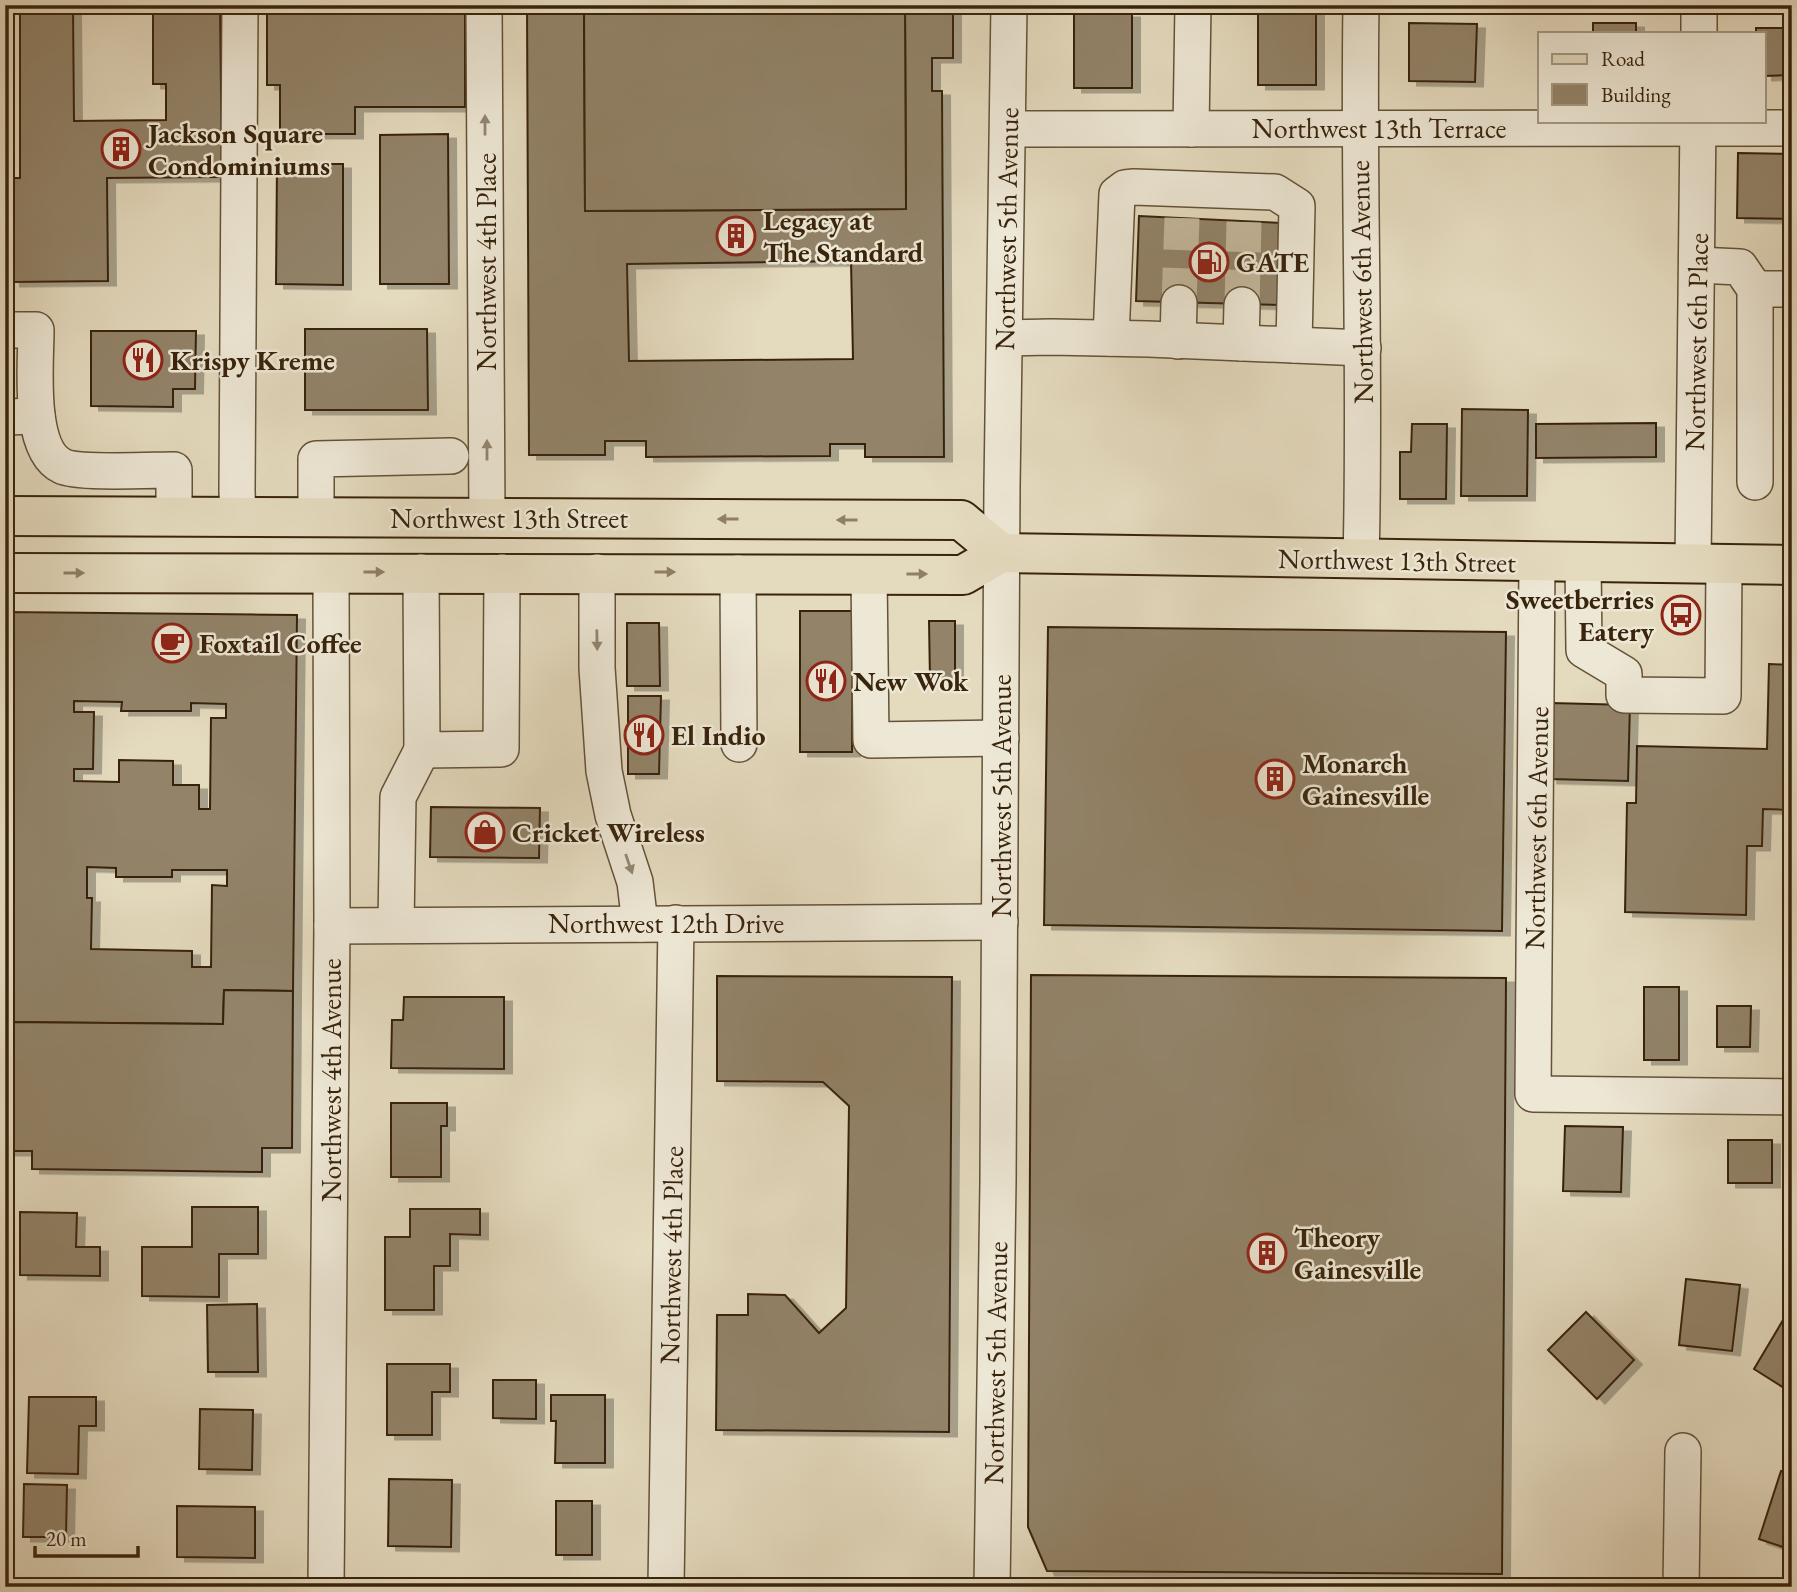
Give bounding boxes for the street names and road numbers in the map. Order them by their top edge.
street label: Northwest 5th Avenue [986,107,1026,351]
street label: Northwest 13th Terrace [1252,110,1506,146]
street label: Northwest 4th Place [468,153,504,371]
street label: Northwest 6th Avenue [1341,160,1381,404]
street label: Northwest 6th Place [1676,233,1716,451]
street label: Northwest 13th Street [390,500,628,536]
street label: Northwest 13th Street [1278,540,1516,580]
street label: Northwest 5th Avenue [983,674,1019,918]
street label: Northwest 6th Avenue [1516,706,1556,950]
street label: Northwest 12th Drive [548,905,784,941]
street label: Northwest 4th Avenue [313,958,349,1202]
street label: Northwest 4th Place [651,1146,691,1364]
street label: Northwest 5th Avenue [975,1241,1015,1485]

